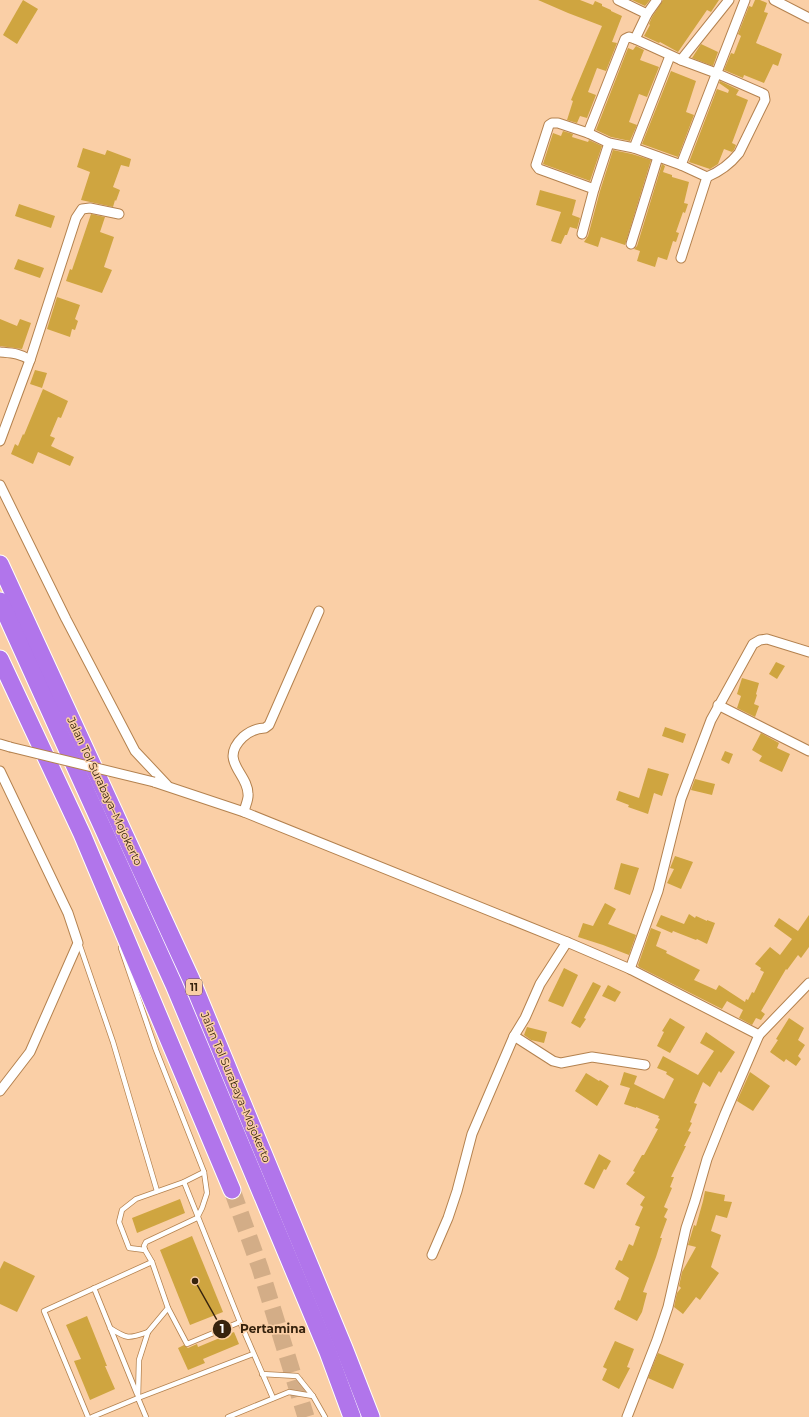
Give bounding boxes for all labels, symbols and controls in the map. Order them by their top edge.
street label: Jalan Tol Surabaya–Mojokerto [64,714,146,868]
road number: 11 [186,979,202,995]
street label: Jalan Tol Surabaya–Mojokerto [197,1009,274,1165]
callout: Pertamina [212,1317,314,1341]
text: 1 [220,1321,224,1336]
text: Pertamina [240,1321,306,1336]

